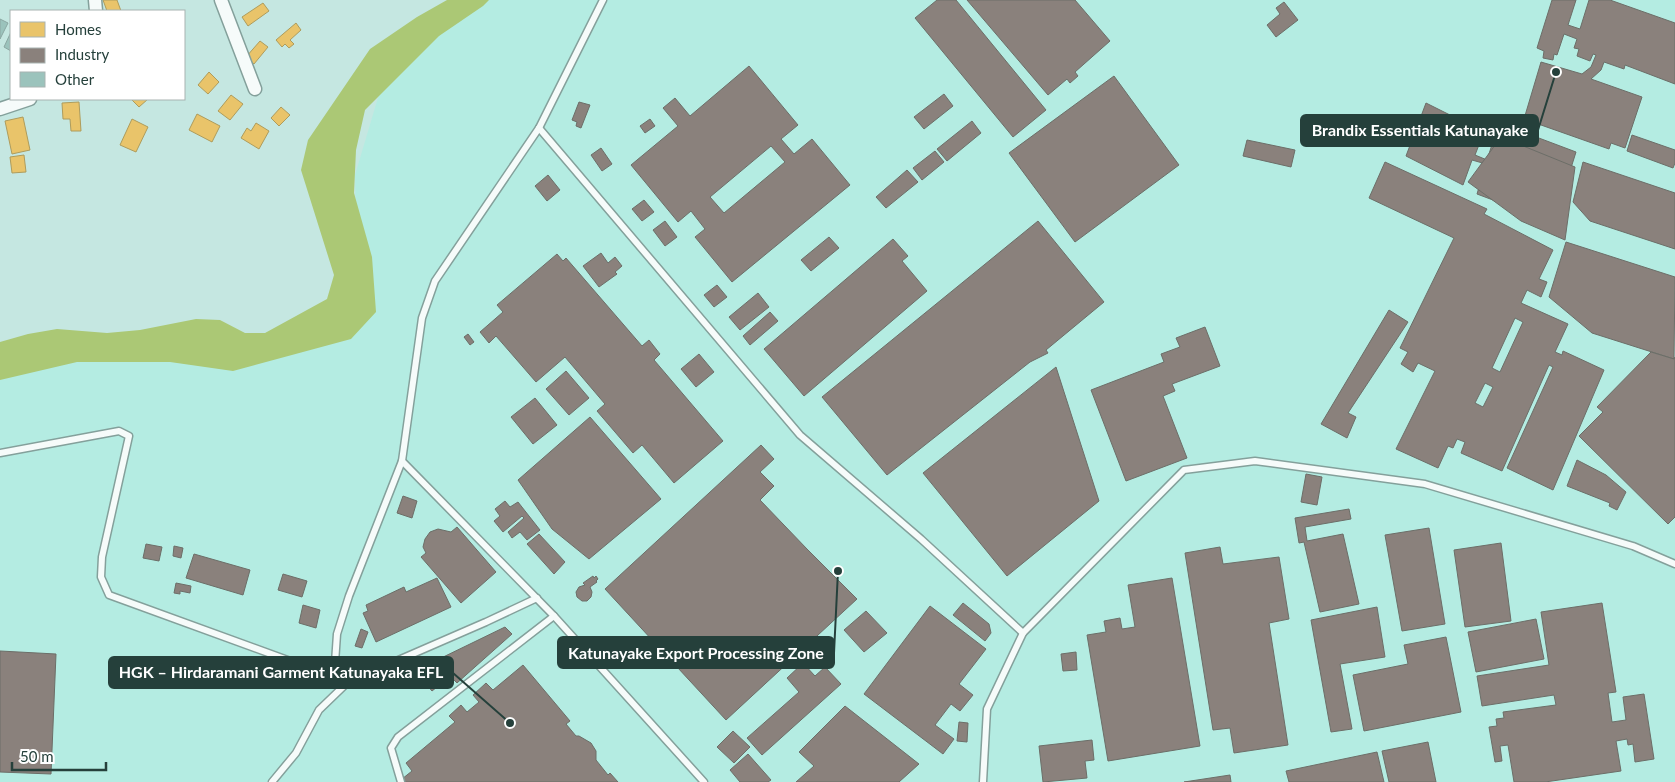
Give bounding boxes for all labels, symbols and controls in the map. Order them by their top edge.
legend [10,10,185,100]
text: Homes [55,20,101,38]
text: Industry [55,45,110,63]
text: Other [55,70,95,88]
callout: Brandix Essentials Katunayake [1301,115,1538,146]
text: Brandix Essentials Katunayake [1312,120,1529,139]
callout: Katunayake Export Processing Zone [558,637,834,668]
text: Katunayake Export Processing Zone [568,643,824,662]
callout: HGK – Hirdaramani Garment Katunayaka EFL [109,657,453,688]
text: HGK – Hirdaramani Garment Katunayaka EFL [119,662,444,681]
scale bar [12,740,106,772]
text: 50 m [20,747,54,765]

